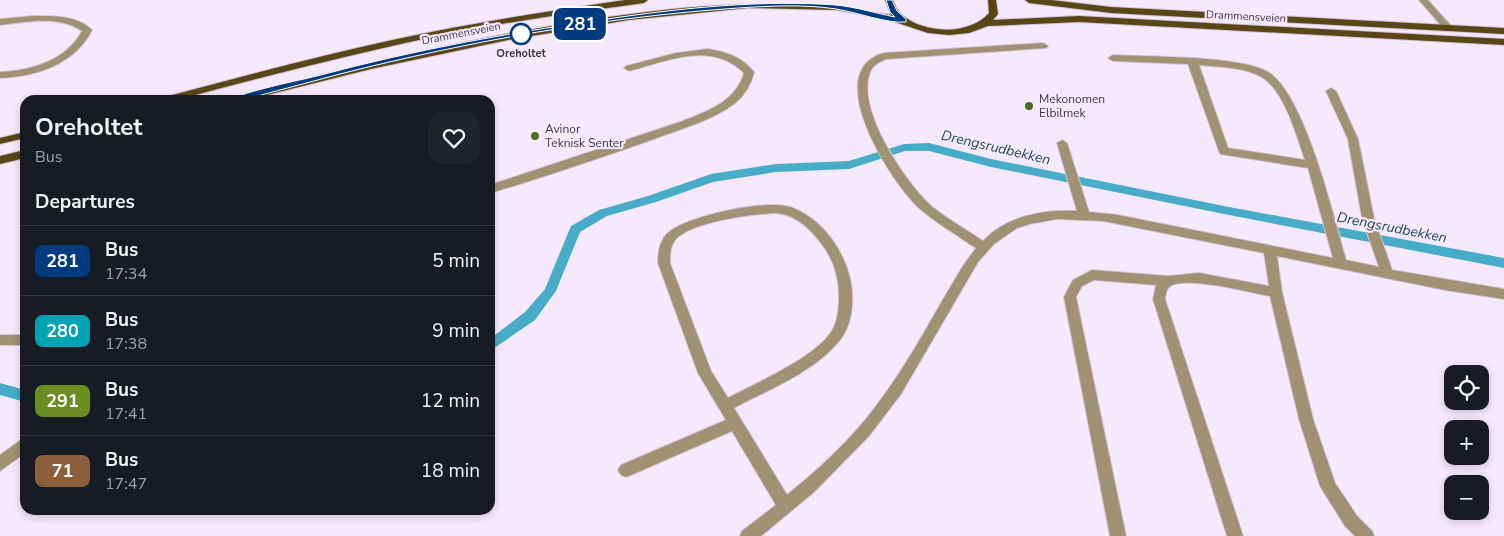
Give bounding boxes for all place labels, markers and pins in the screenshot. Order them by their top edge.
marker: Oreholtet [510,23,532,45]
place label: Oreholtet [496,46,546,61]
place label: Mekonomen Elbilmek [1039,91,1105,121]
marker: Mekonomen Elbilmek [1023,100,1035,112]
place label: Avinor Teknisk Senter [545,121,624,151]
marker: Avinor Teknisk Senter [529,130,541,142]

